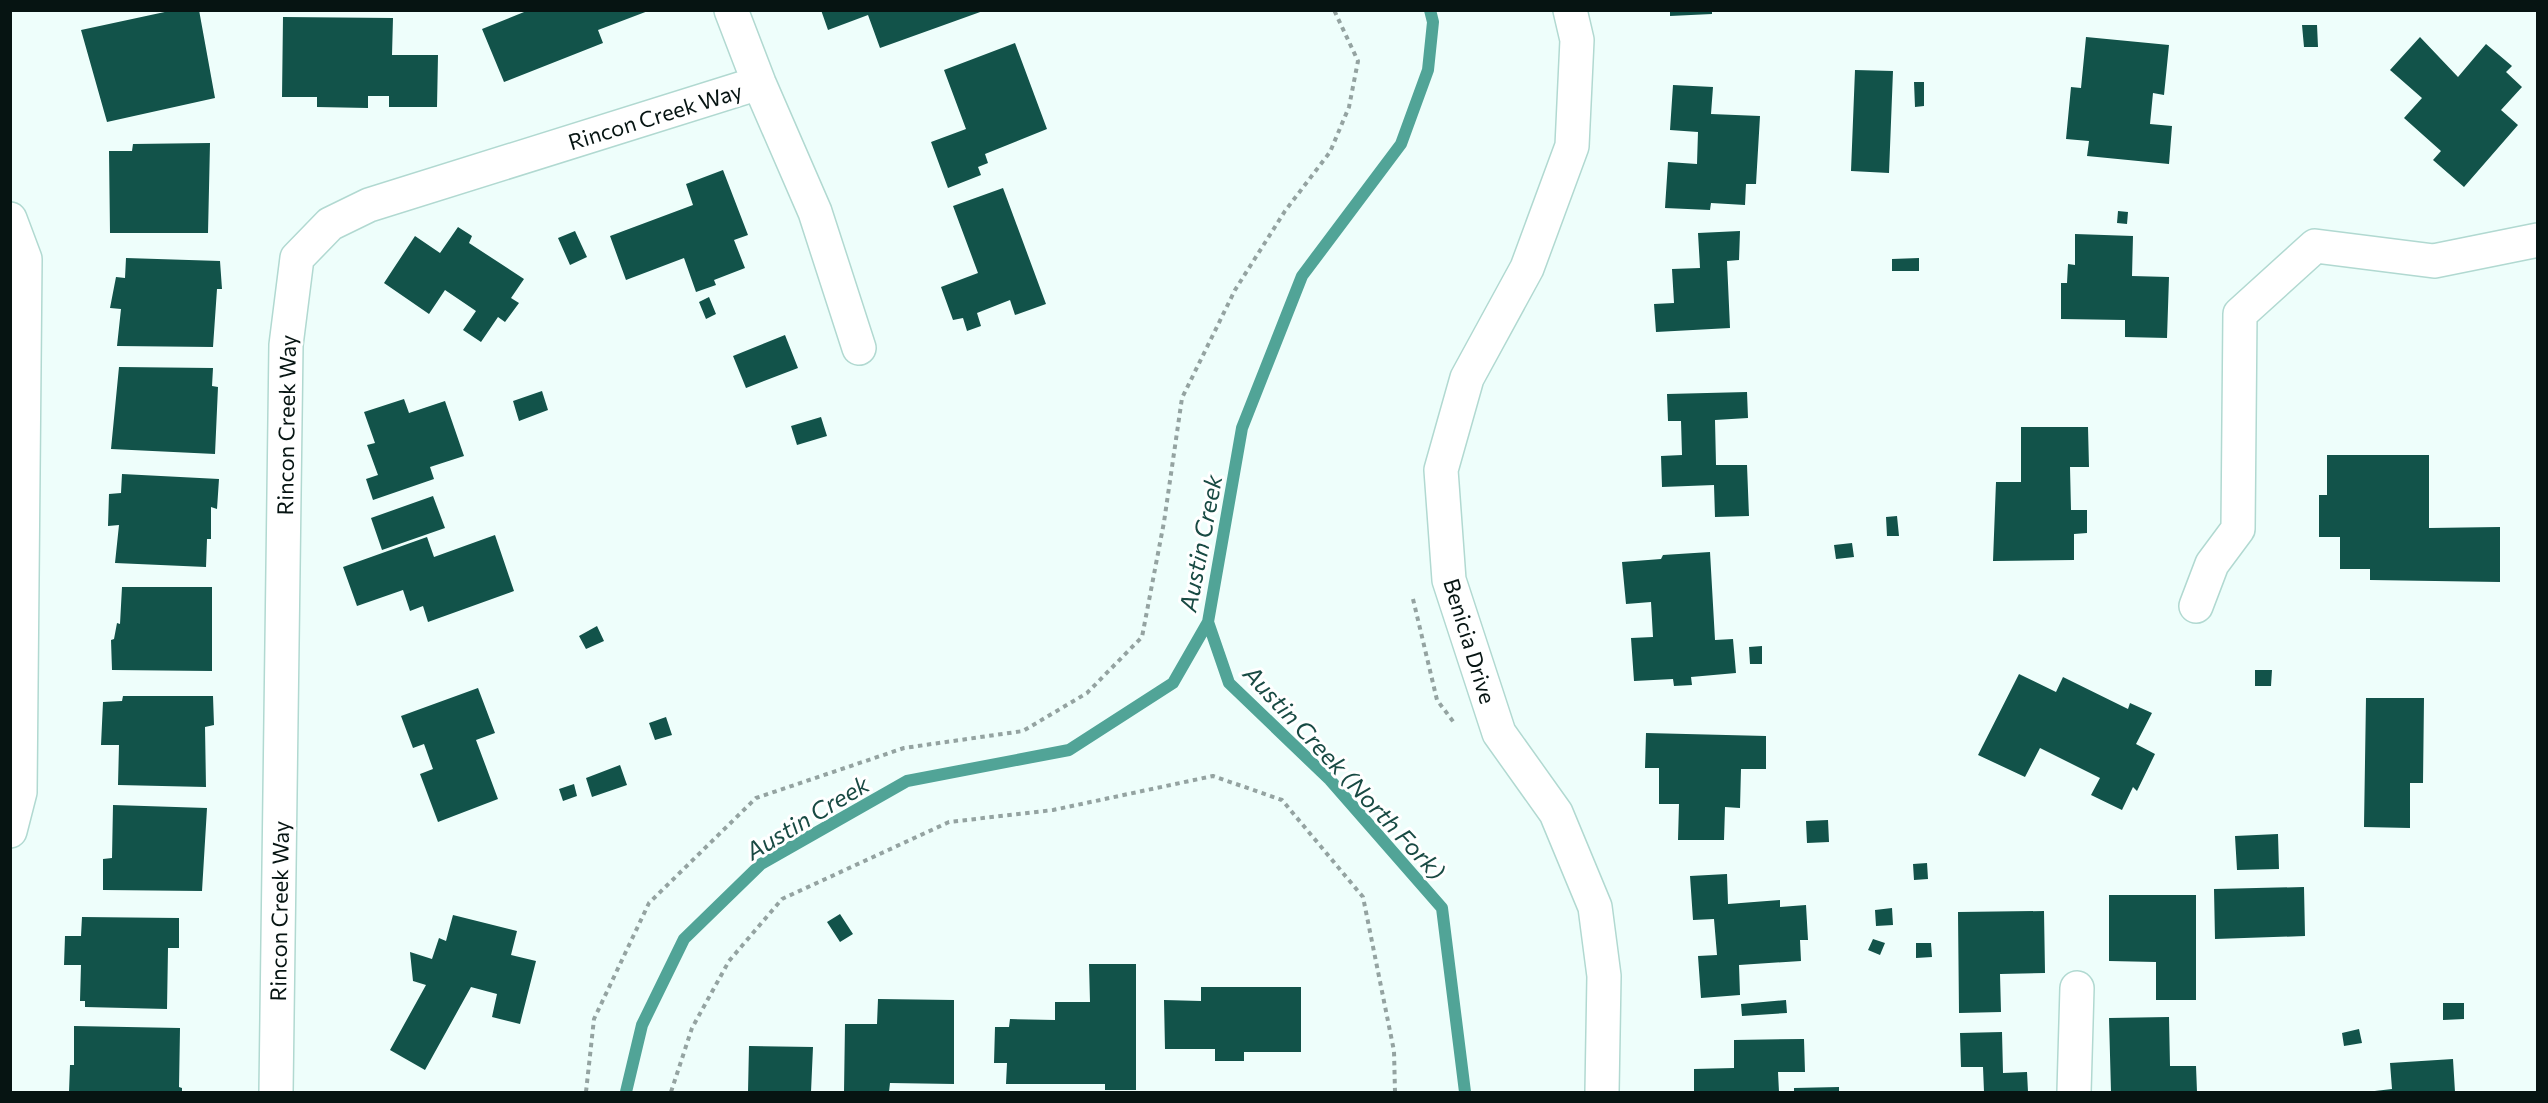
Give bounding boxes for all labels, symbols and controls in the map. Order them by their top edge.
street label: Rincon Creek Way [565,77,745,155]
street label: Rincon Creek Way [271,334,301,516]
water label: Austin Creek [1172,471,1228,615]
street label: Benicia Drive [1438,575,1502,707]
water label: Austin Creek (North Fork) [1237,658,1452,885]
water label: Austin Creek [739,768,875,866]
street label: Rincon Creek Way [264,820,294,1002]

